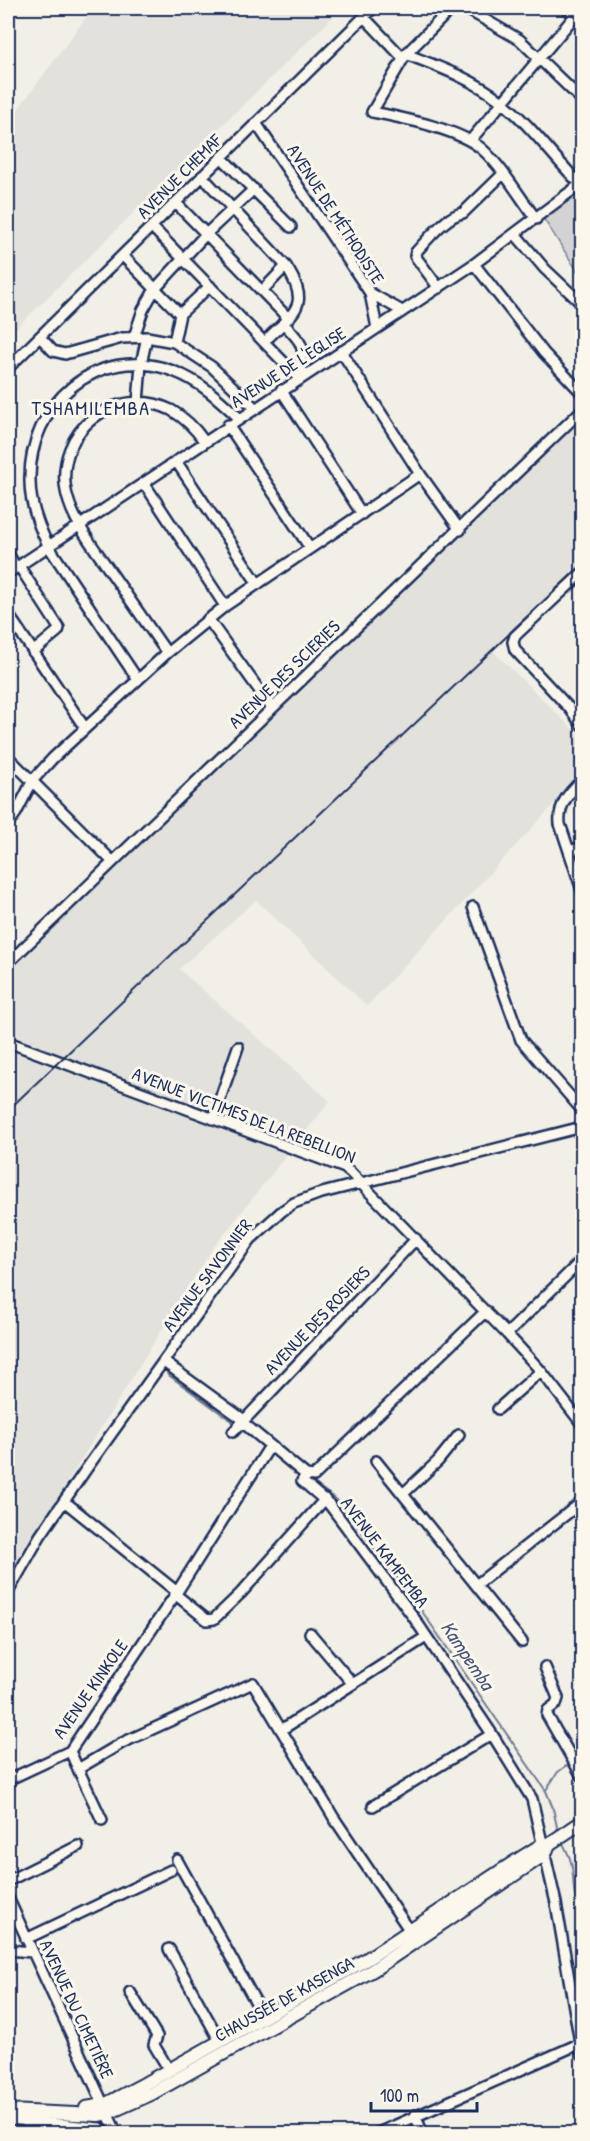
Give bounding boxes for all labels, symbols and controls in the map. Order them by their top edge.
street label: AVENUE CHEMAF [131,127,228,224]
street label: AVENUE DE MÉTHODISTE [281,139,391,289]
street label: AVENUE DE L'EGLISE [226,320,350,414]
district label: TSHAMILEMBA [32,394,150,421]
street label: AVENUE DES SCIERIES [223,614,345,734]
street label: AVENUE VICTIMES DE LA REBELLION [129,1061,359,1169]
street label: AVENUE SAVONNIER [156,1214,258,1336]
street label: AVENUE DES ROSIERS [259,1260,375,1380]
street label: AVENUE KAMPEMBA [335,1492,435,1613]
water label: Kampemba [434,1615,502,1697]
street label: AVENUE KINKOLE [47,1634,133,1744]
street label: AVENUE DU CIMETIÈRE [34,1936,120,2083]
street label: CHAUSSÉE DE KASENGA [210,1950,358,2048]
scale bar [371,2075,478,2113]
text: 100 m [380,2083,419,2108]

